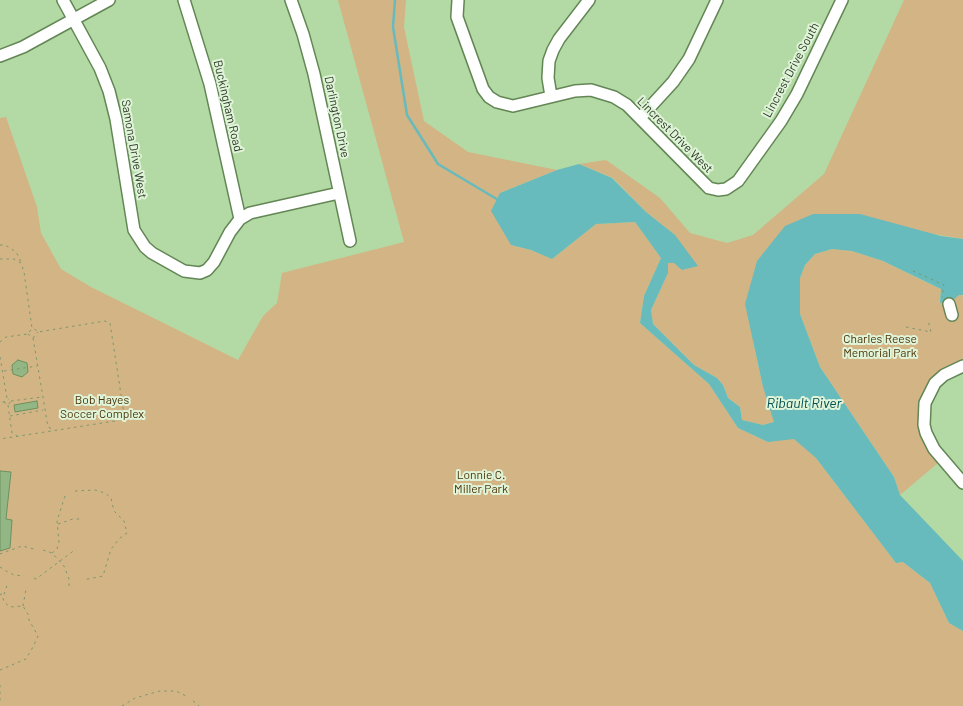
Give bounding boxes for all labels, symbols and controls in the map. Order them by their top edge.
street label: Lincrest Drive South [760,20,822,120]
street label: Buckingham Road [210,59,246,153]
street label: Darlington Drive [321,75,353,159]
street label: Lincrest Drive West [634,94,716,176]
street label: Samona Drive West [118,99,150,199]
park label: Charles Reese Memorial Park [843,332,917,360]
park label: Bob Hayes Soccer Complex [60,393,144,421]
water label: Ribault River [767,395,841,411]
park label: Lonnie C. Miller Park [454,468,508,496]

